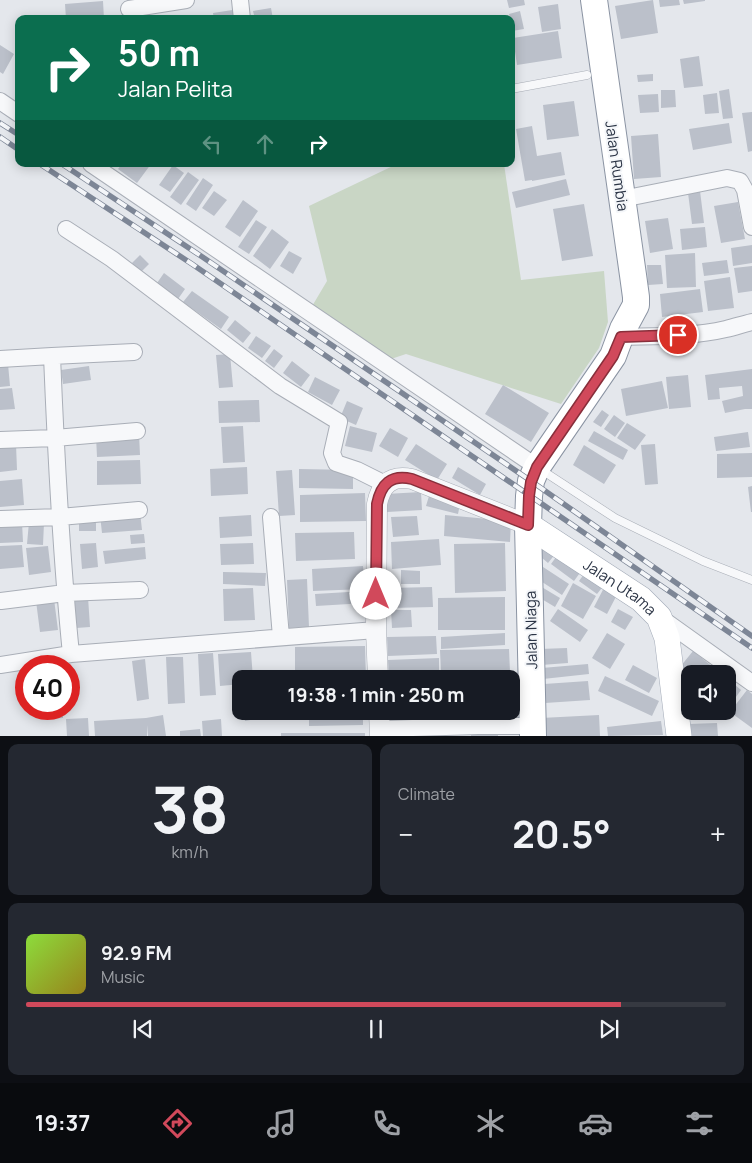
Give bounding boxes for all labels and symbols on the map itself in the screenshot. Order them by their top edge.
street label: Jalan Rumbia [600,120,634,212]
pin [657,314,699,356]
street label: Jalan Utama [580,554,661,619]
position arrow [349,567,401,619]
street label: Jalan Niaga [520,591,542,669]
speed limit sign: 40 [15,655,80,720]

